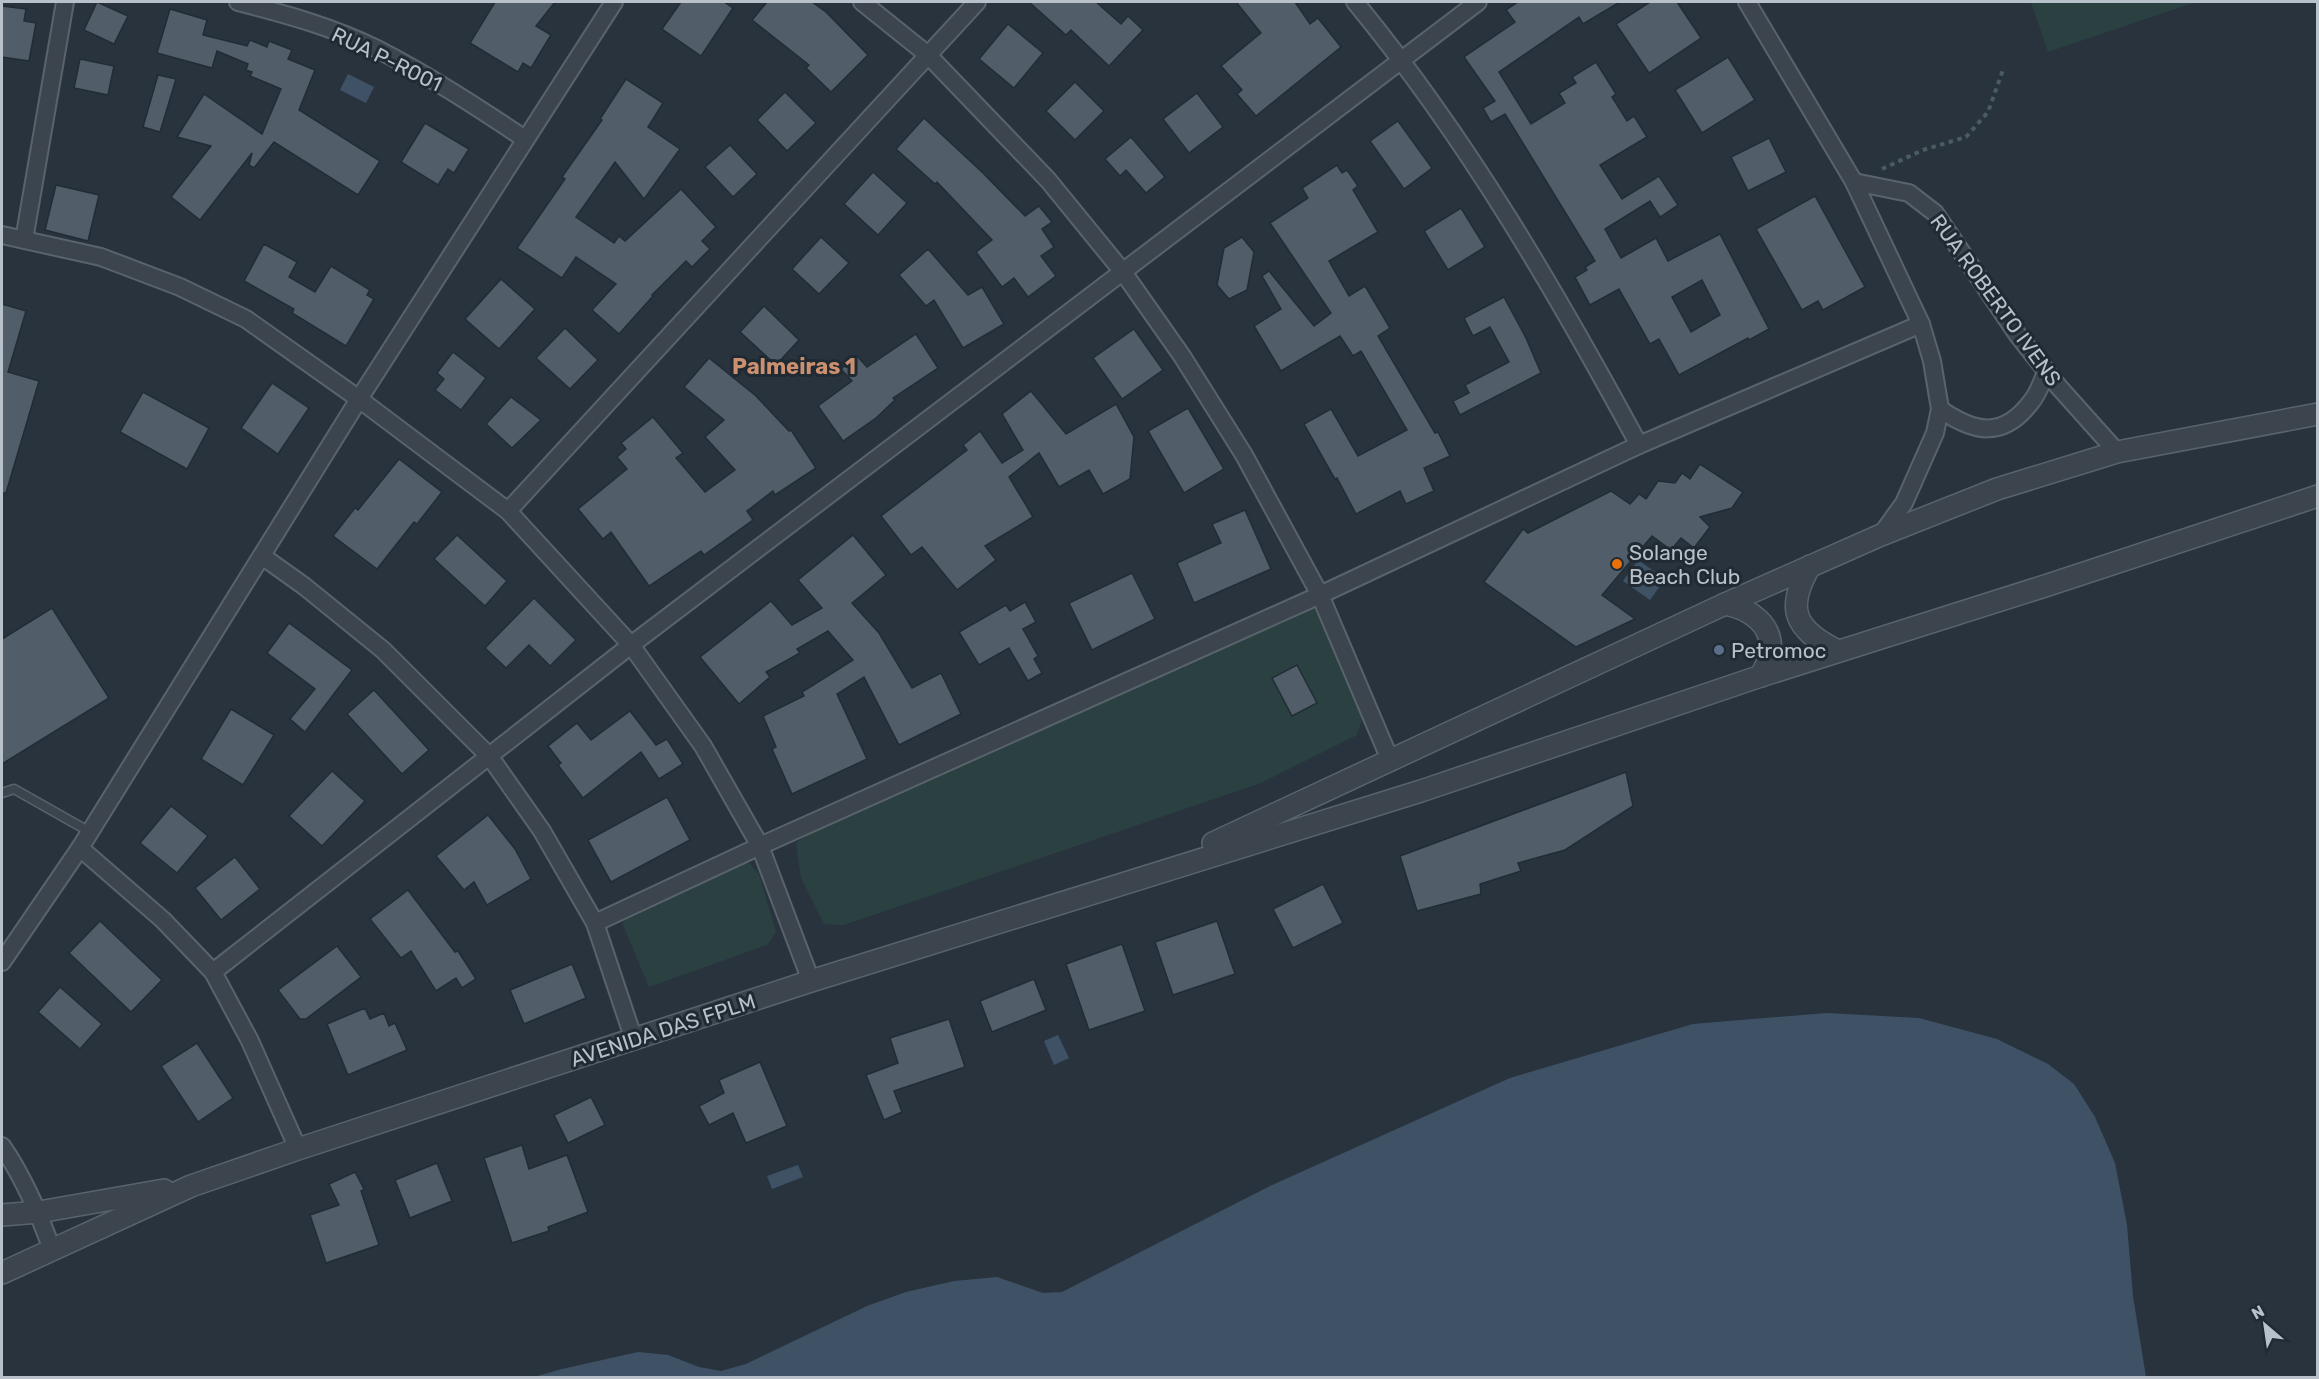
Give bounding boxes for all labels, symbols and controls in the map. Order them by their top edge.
street label: RUA P-R001 [328,22,446,96]
street label: RUA ROBERTO IVENS [1925,209,2067,391]
district label: Palmeiras 1 [732,353,856,380]
place label: Solange Beach Club [1629,540,1740,589]
marker: Solange Beach Club [1610,557,1624,571]
place label: Petromoc [1731,638,1826,663]
marker: Petromoc [1712,643,1726,657]
street label: AVENIDA DAS FPLM [567,988,759,1072]
north arrow [2235,1295,2295,1355]
text: N [2248,1301,2268,1323]

